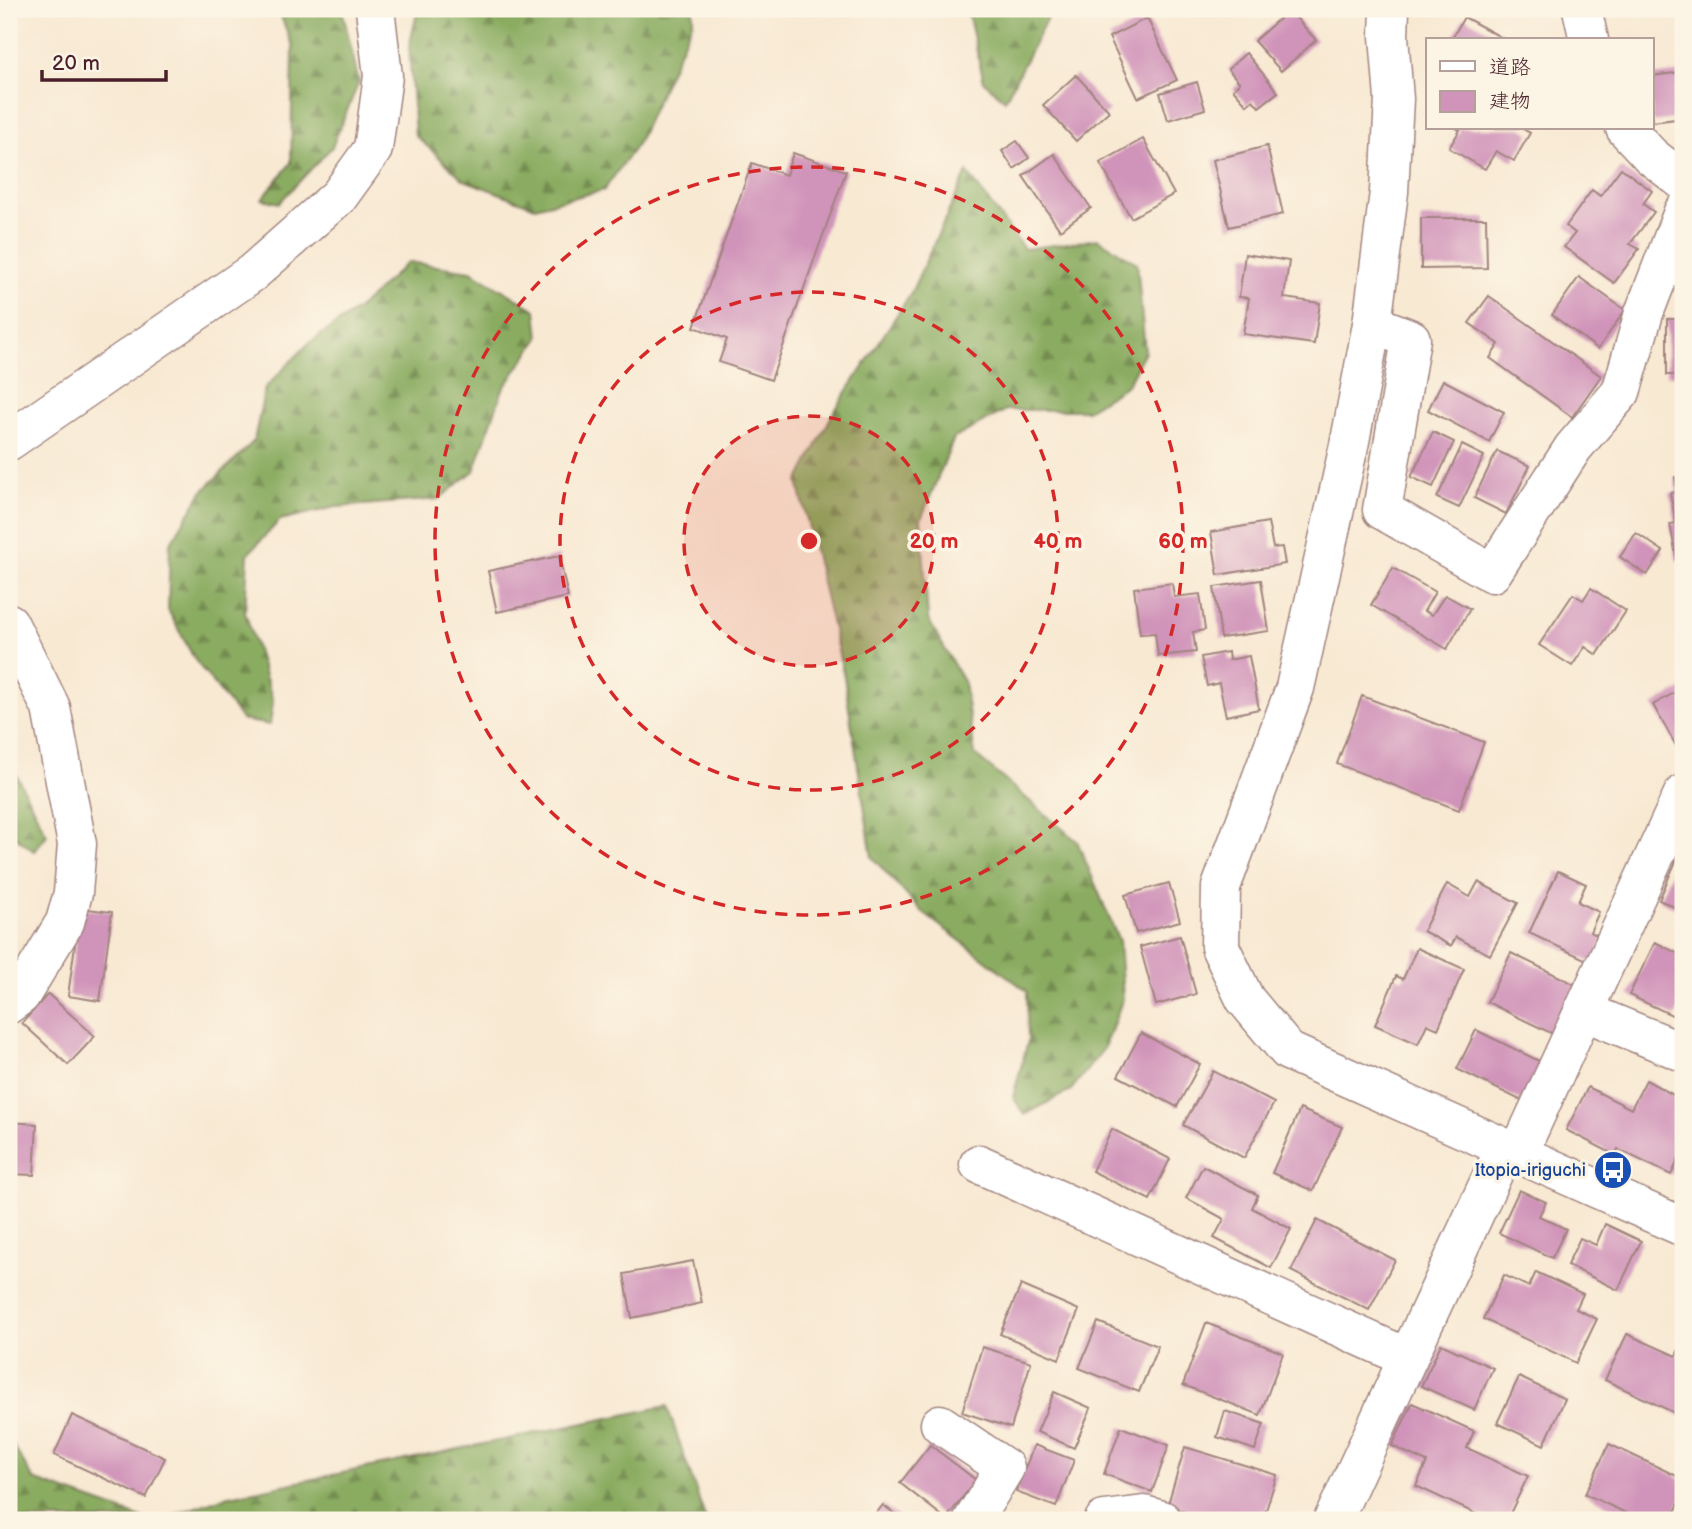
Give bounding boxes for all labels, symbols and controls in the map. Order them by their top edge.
scale bar [42,38,166,82]
legend [1426,38,1654,130]
text: 20 m [52,51,100,76]
text: 道路 [1489,55,1531,80]
text: 建物 [1489,89,1531,114]
centre of rings [797,529,821,553]
text: 20 m [910,529,958,554]
text: 40 m [1033,529,1083,554]
text: 60 m [1158,529,1208,554]
bus stop icon: Itopia-iriguchi [1592,1149,1634,1191]
place label: Itopia-iriguchi [1475,1160,1586,1181]

